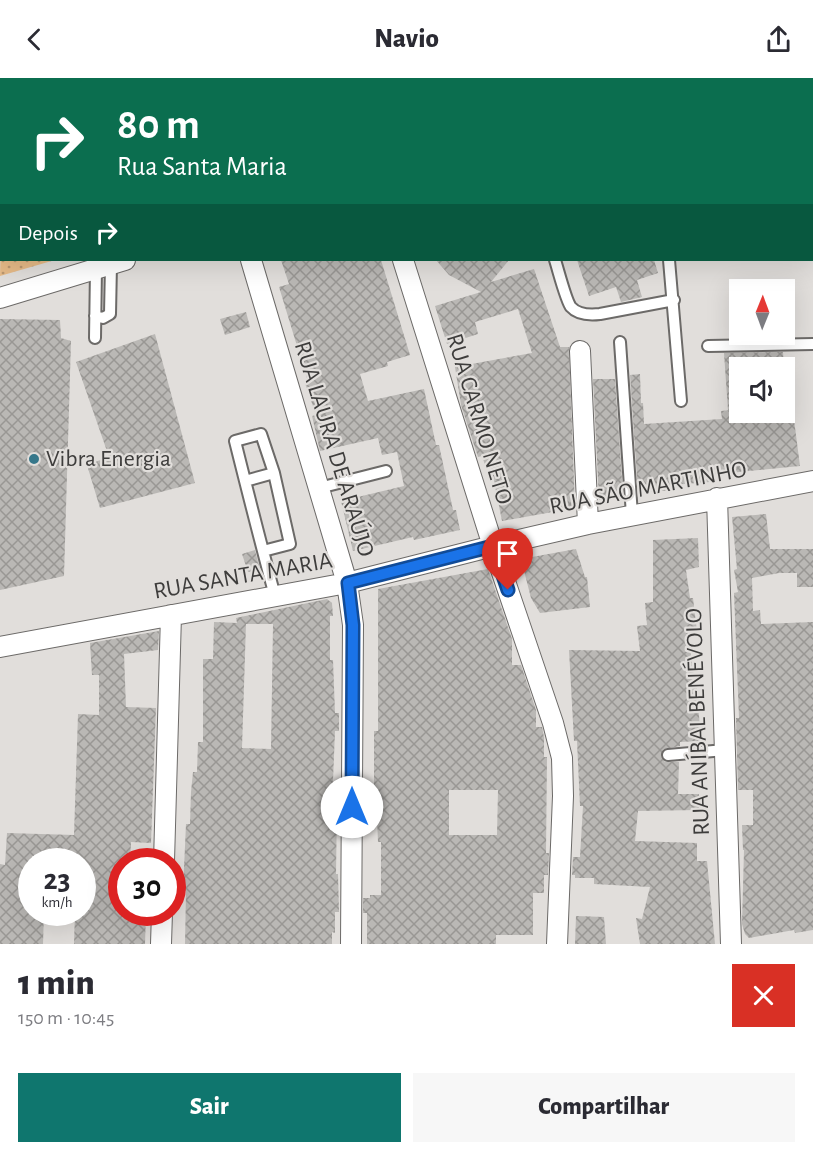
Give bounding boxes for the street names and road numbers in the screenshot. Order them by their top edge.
street label: RUA CARMO NETO [442,331,516,507]
street label: RUA LAURA DE ARAÚJO [290,338,380,560]
street label: RUA SÃO MARTINHO [547,455,749,519]
street label: RUA SANTA MARIA [152,548,334,604]
street label: RUA ANÍBAL BENÉVOLO [680,608,714,836]

